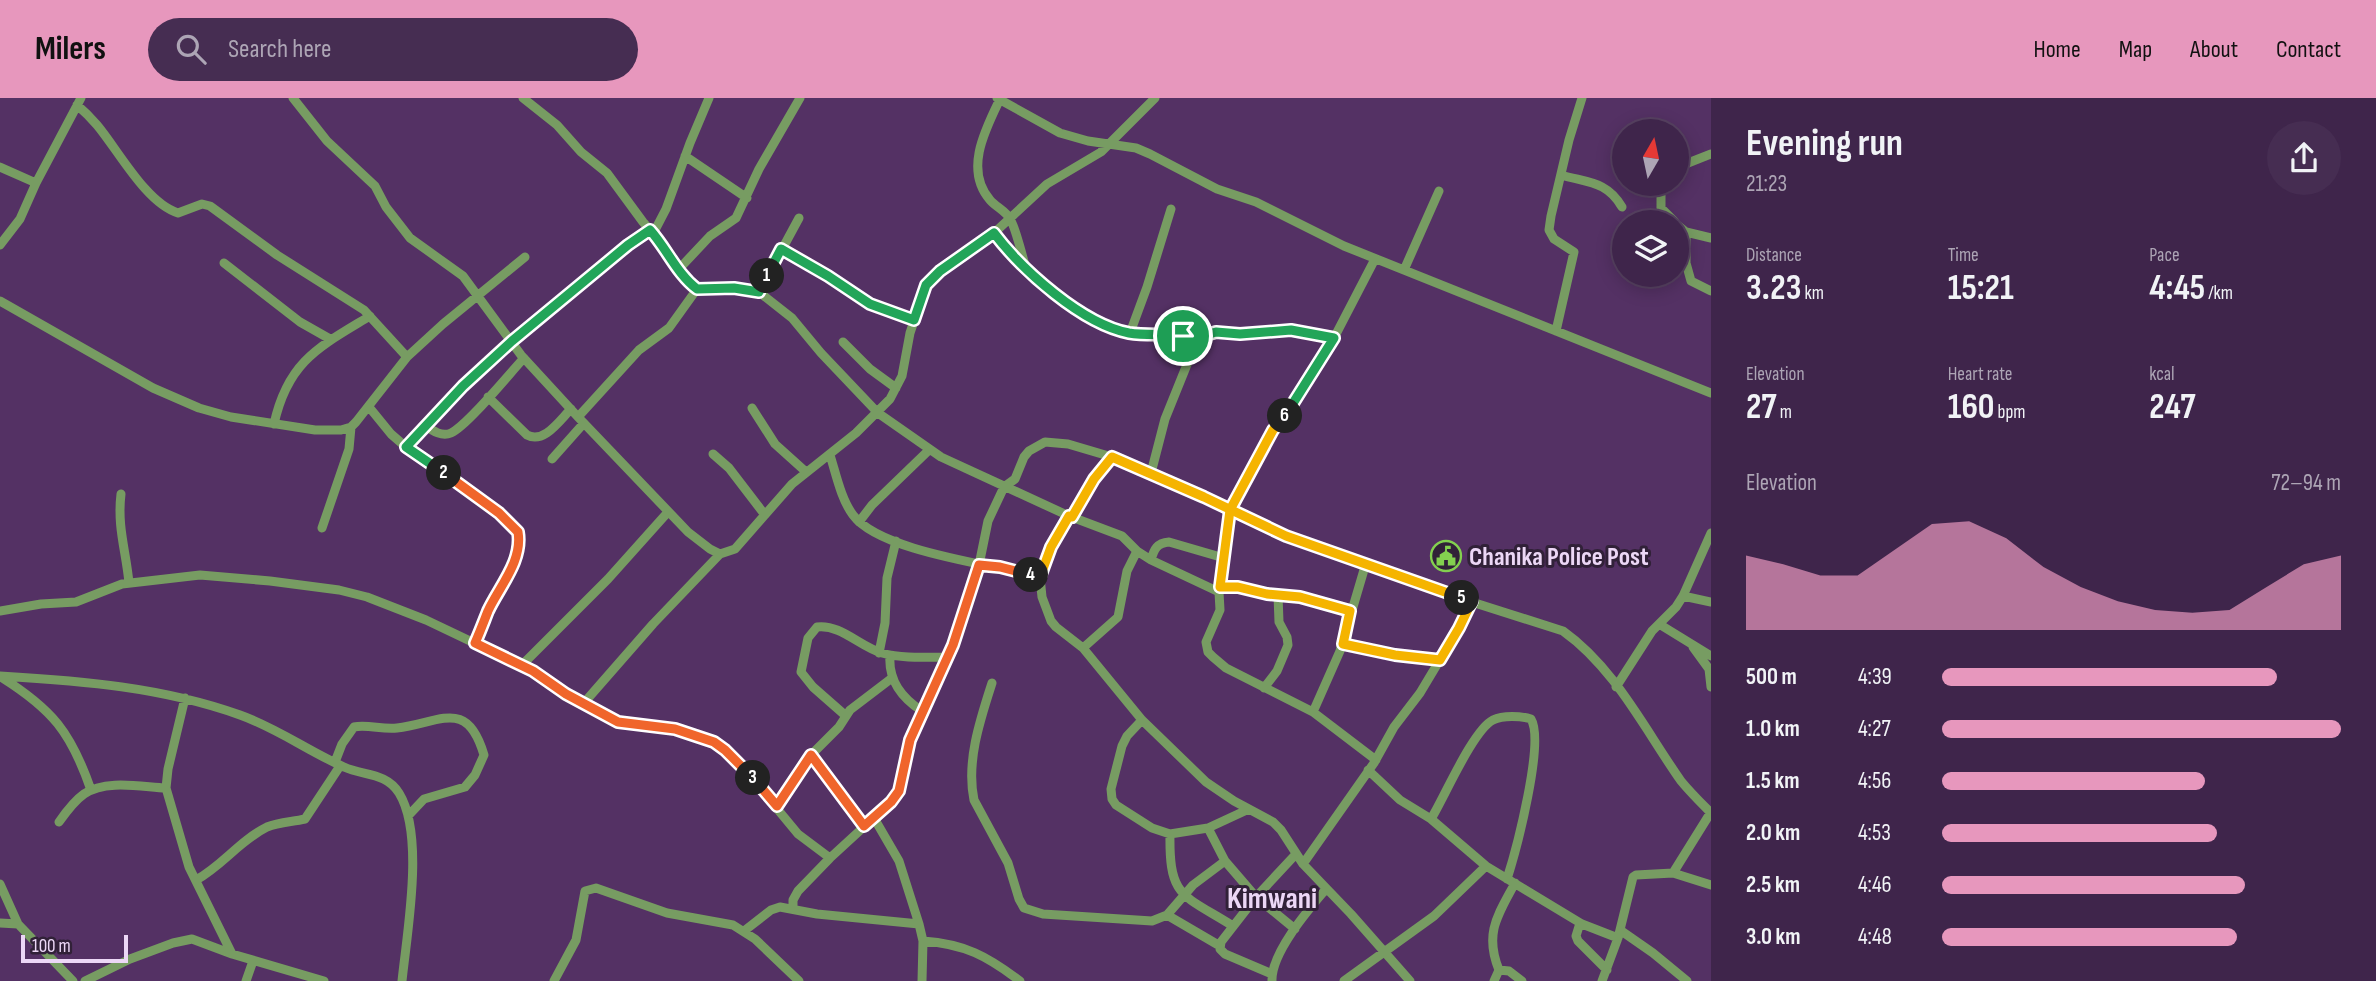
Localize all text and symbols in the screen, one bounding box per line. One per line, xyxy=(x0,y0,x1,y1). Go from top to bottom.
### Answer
search box xyxy=(148,18,638,81)
text: Milers xyxy=(35,29,106,69)
icon: search xyxy=(172,30,210,68)
text: Search here xyxy=(228,34,331,65)
text: Home xyxy=(2033,35,2081,64)
text: Map xyxy=(2119,35,2152,64)
text: About xyxy=(2190,35,2238,64)
text: Contact xyxy=(2276,35,2341,64)
north arrow xyxy=(1612,119,1689,196)
map controls xyxy=(1612,119,1689,287)
text: Evening run xyxy=(1746,121,1903,166)
button: share xyxy=(2267,121,2341,195)
text: 21:23 xyxy=(1746,170,1787,198)
button: layers xyxy=(1612,210,1689,287)
text: Distance xyxy=(1746,244,1802,267)
text: Time xyxy=(1948,244,1979,267)
text: Pace xyxy=(2149,244,2180,267)
pin: 1 xyxy=(750,258,784,294)
text: 1 xyxy=(763,264,770,287)
text: 3.23 xyxy=(1746,267,1801,310)
text: 15:21 xyxy=(1948,267,2014,310)
text: 4:45 xyxy=(2149,267,2205,310)
text: km xyxy=(1801,282,1824,305)
text: /km xyxy=(2205,282,2233,305)
pin xyxy=(1153,306,1213,366)
icon: arrive xyxy=(1164,317,1202,355)
text: Elevation xyxy=(1746,363,1805,386)
text: Heart rate xyxy=(1948,363,2013,386)
text: kcal xyxy=(2149,363,2174,386)
text: 27 xyxy=(1746,386,1777,429)
text: 160 xyxy=(1948,386,1995,429)
text: 247 xyxy=(2149,386,2196,429)
pin: 6 xyxy=(1268,398,1302,434)
text: m xyxy=(1777,401,1792,424)
text: bpm xyxy=(1995,401,2026,424)
text: 6 xyxy=(1280,404,1289,427)
pin: 2 xyxy=(426,456,462,490)
text: 2 xyxy=(439,461,448,484)
text: Elevation xyxy=(1746,469,1817,497)
text: 72–94 m xyxy=(2271,469,2341,497)
public building icon: Chanika Police Post xyxy=(1429,539,1463,573)
place label: Chanika Police Post xyxy=(1469,542,1649,573)
pin: 4 xyxy=(1014,558,1048,592)
text: 4 xyxy=(1026,563,1035,586)
pin: 5 xyxy=(1444,580,1480,616)
text: 5 xyxy=(1457,586,1466,609)
text: 500 m xyxy=(1746,663,1797,691)
text: 4:39 xyxy=(1858,663,1892,691)
text: 1.0 km xyxy=(1746,715,1800,743)
text: 4:27 xyxy=(1858,715,1891,743)
pin: 3 xyxy=(736,760,770,796)
text: 3 xyxy=(748,766,757,789)
text: 1.5 km xyxy=(1746,767,1799,795)
text: 4:56 xyxy=(1858,767,1891,795)
text: 2.0 km xyxy=(1746,819,1800,847)
text: 4:53 xyxy=(1858,819,1891,847)
text: 2.5 km xyxy=(1746,871,1800,899)
text: 4:46 xyxy=(1858,871,1892,899)
district label: Kimwani xyxy=(1227,881,1317,917)
text: 3.0 km xyxy=(1746,923,1801,951)
text: 4:48 xyxy=(1858,923,1892,951)
scale bar xyxy=(21,932,128,964)
text: 100 m xyxy=(32,935,71,958)

